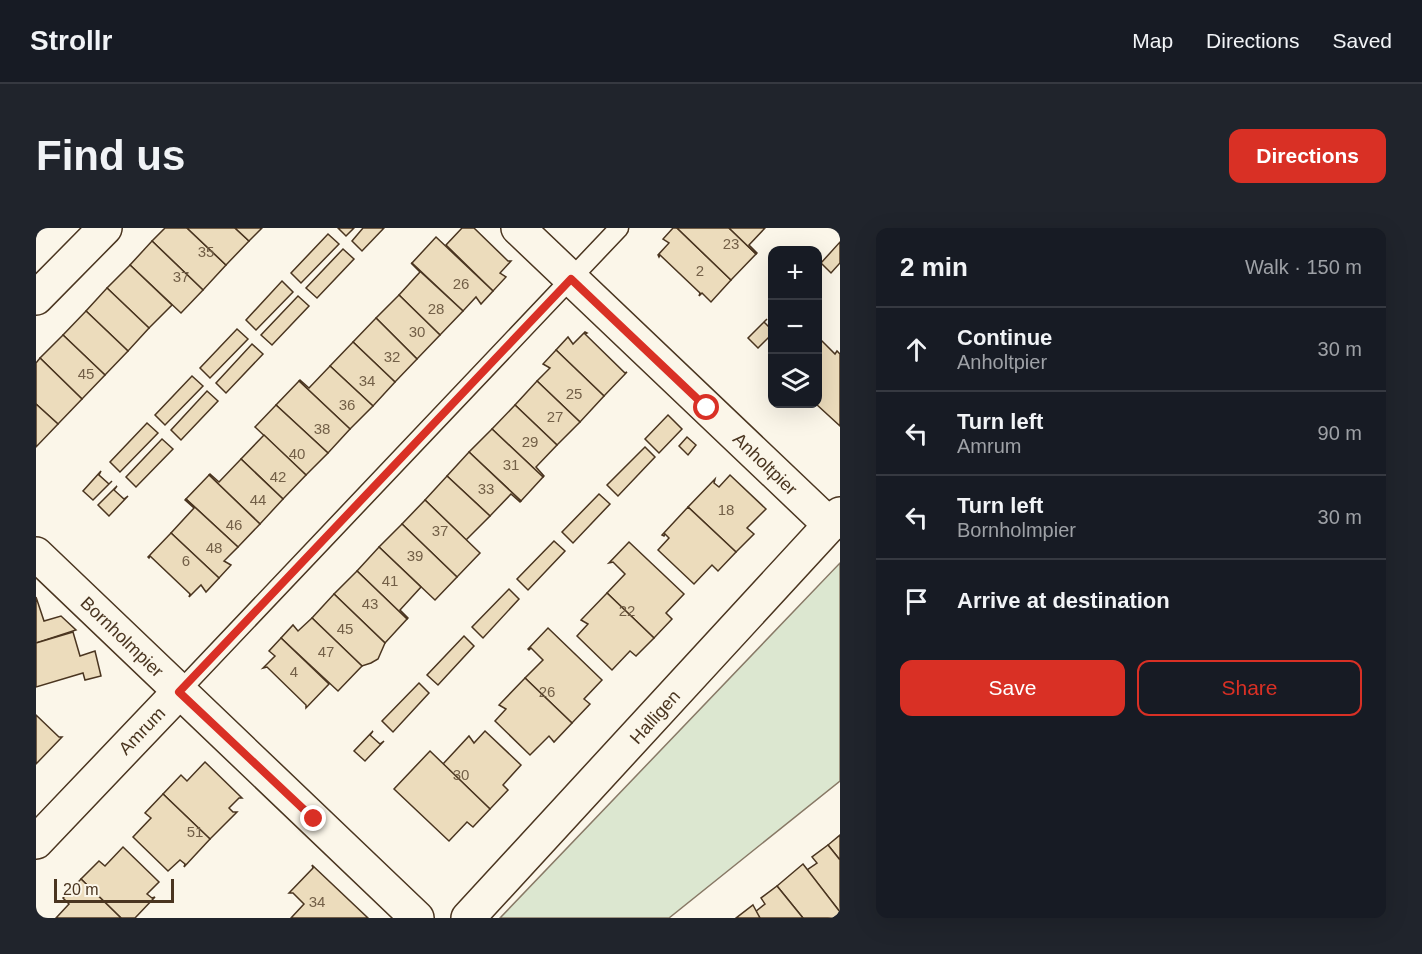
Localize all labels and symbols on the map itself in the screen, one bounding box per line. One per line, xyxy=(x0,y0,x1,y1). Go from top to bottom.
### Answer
house number: 23 xyxy=(723,235,739,252)
house number: 35 xyxy=(198,243,214,260)
house number: 2 xyxy=(696,262,704,279)
house number: 37 xyxy=(173,268,189,285)
house number: 26 xyxy=(453,275,469,292)
house number: 28 xyxy=(428,300,444,317)
house number: 30 xyxy=(409,323,425,340)
house number: 32 xyxy=(384,348,400,365)
house number: 45 xyxy=(78,365,94,382)
house number: 34 xyxy=(359,372,375,389)
house number: 25 xyxy=(566,385,582,402)
route start xyxy=(693,394,719,420)
house number: 36 xyxy=(339,396,355,413)
house number: 27 xyxy=(547,408,563,425)
house number: 38 xyxy=(314,420,330,437)
street label: Anholtpier xyxy=(729,429,801,499)
house number: 29 xyxy=(522,433,538,450)
house number: 40 xyxy=(289,445,305,462)
house number: 31 xyxy=(503,456,519,473)
house number: 42 xyxy=(270,468,286,485)
house number: 33 xyxy=(478,480,494,497)
house number: 44 xyxy=(250,491,266,508)
house number: 18 xyxy=(718,501,734,518)
house number: 46 xyxy=(226,516,242,533)
house number: 37 xyxy=(432,522,448,539)
house number: 48 xyxy=(206,539,222,556)
house number: 39 xyxy=(407,547,423,564)
house number: 6 xyxy=(182,552,190,569)
house number: 41 xyxy=(382,572,398,589)
street label: Bornholmpier xyxy=(77,593,167,681)
house number: 43 xyxy=(362,595,378,612)
house number: 22 xyxy=(619,602,635,619)
house number: 45 xyxy=(337,620,353,637)
house number: 47 xyxy=(318,643,334,660)
house number: 4 xyxy=(290,663,298,680)
house number: 26 xyxy=(539,683,555,700)
street label: Halligen xyxy=(626,686,684,748)
street label: Amrum xyxy=(115,703,169,759)
house number: 30 xyxy=(453,766,469,783)
route end xyxy=(300,805,326,831)
house number: 51 xyxy=(187,823,203,840)
scale bar xyxy=(54,876,174,904)
house number: 34 xyxy=(309,893,325,910)

